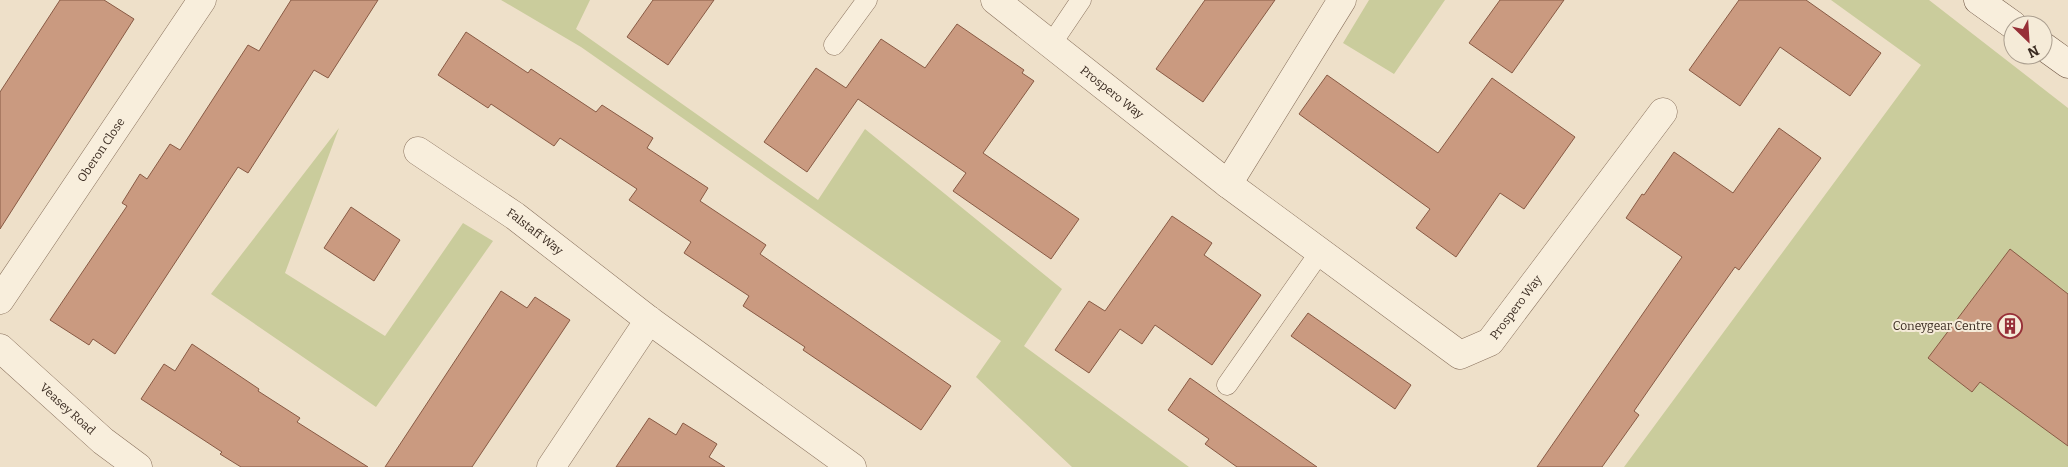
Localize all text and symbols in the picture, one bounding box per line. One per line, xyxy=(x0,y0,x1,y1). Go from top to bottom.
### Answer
north arrow xyxy=(2003,15,2053,65)
text: N xyxy=(2025,41,2042,61)
street label: Prospero Way xyxy=(1078,63,1147,122)
street label: Oberon Close xyxy=(74,115,128,185)
street label: Falstaff Way xyxy=(504,205,566,258)
street label: Prospero Way xyxy=(1487,272,1545,342)
building icon: Coneygear Centre xyxy=(1997,313,2023,339)
place label: Coneygear Centre xyxy=(1893,319,1992,333)
street label: Veasey Road xyxy=(37,380,98,438)

